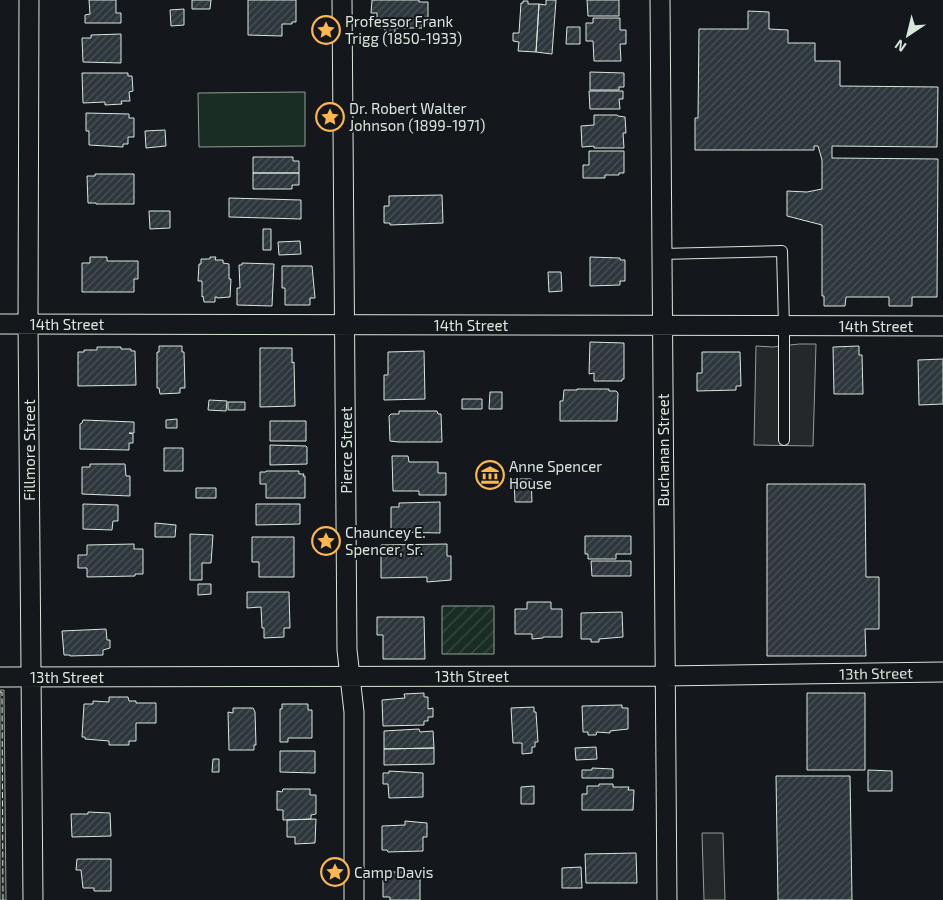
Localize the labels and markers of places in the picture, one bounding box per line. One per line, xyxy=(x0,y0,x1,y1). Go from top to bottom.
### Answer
place label: Professor Frank Trigg (1850-1933) xyxy=(345,12,462,47)
place icon: Professor Frank Trigg (1850-1933) xyxy=(311,15,341,45)
place label: Dr. Robert Walter Johnson (1899-1971) xyxy=(349,99,485,134)
place icon: Dr. Robert Walter Johnson (1899-1971) xyxy=(315,102,345,132)
place label: Anne Spencer House xyxy=(509,457,602,492)
museum icon: Anne Spencer House xyxy=(475,460,505,490)
place label: Chauncey E. Spencer, Sr. xyxy=(345,523,426,558)
place icon: Chauncey E. Spencer, Sr. xyxy=(311,526,341,556)
place icon: Camp Davis xyxy=(320,857,350,887)
place label: Camp Davis xyxy=(354,863,433,881)

